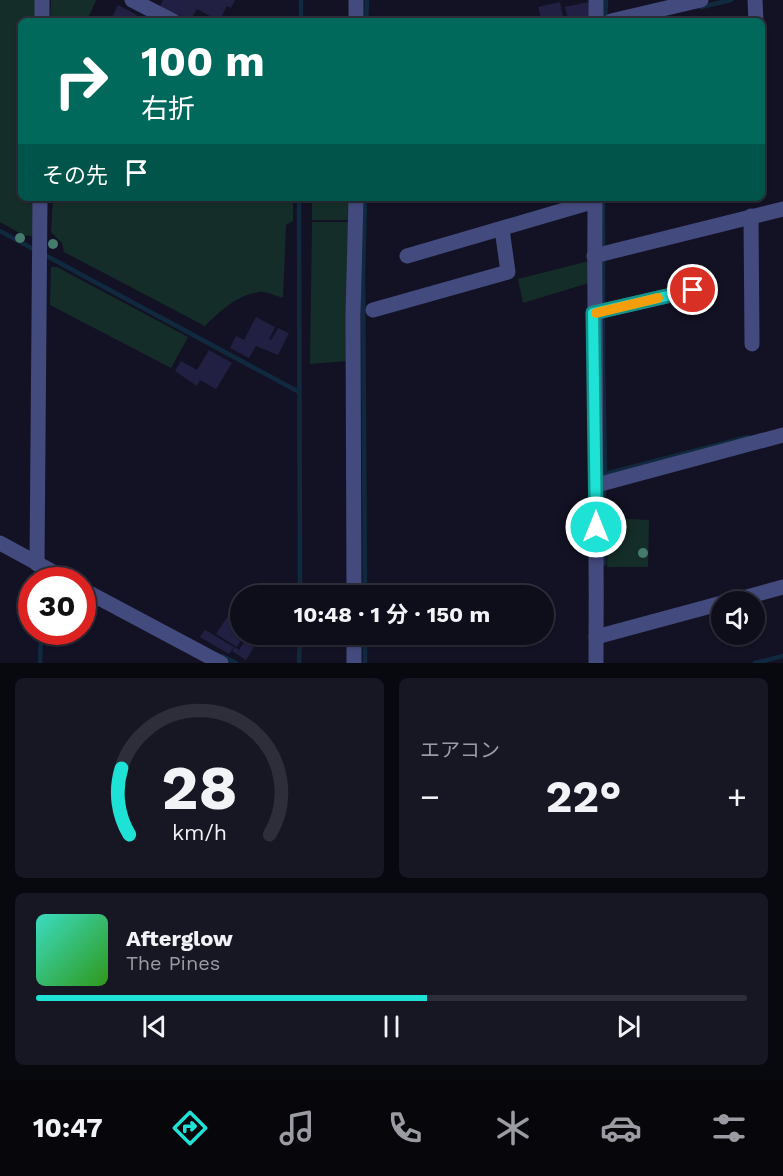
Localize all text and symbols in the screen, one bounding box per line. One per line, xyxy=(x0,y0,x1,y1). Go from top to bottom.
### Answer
text: 100 m xyxy=(141,37,265,86)
icon: right xyxy=(42,42,120,120)
text: 右折 xyxy=(141,93,195,125)
icon: arrive xyxy=(120,156,153,189)
text: その先 xyxy=(42,163,108,188)
pin xyxy=(667,264,718,315)
icon: arrive xyxy=(676,273,709,306)
position arrow xyxy=(564,495,628,559)
speed limit sign: 30 xyxy=(18,567,96,645)
map controls xyxy=(711,591,765,645)
button: sound xyxy=(711,591,765,645)
text: 10:48 · 1 分 · 150 m xyxy=(294,602,490,627)
text: エアコン xyxy=(420,738,500,762)
text: 28 xyxy=(161,751,238,824)
text: 22° xyxy=(546,770,621,823)
text: − xyxy=(420,777,440,816)
text: + xyxy=(727,777,747,816)
text: km/h xyxy=(172,820,227,845)
text: Afterglow xyxy=(126,926,233,951)
text: The Pines xyxy=(126,951,220,975)
icon: previous xyxy=(138,1010,171,1043)
icon: pause xyxy=(375,1010,408,1043)
icon: next xyxy=(612,1010,645,1043)
icon: directions xyxy=(169,1107,211,1149)
icon: music xyxy=(276,1107,318,1149)
icon: phone xyxy=(384,1107,426,1149)
icon: climate xyxy=(492,1107,534,1149)
icon: car xyxy=(600,1107,642,1149)
icon: filters xyxy=(708,1107,750,1149)
text: 10:47 xyxy=(33,1112,103,1144)

